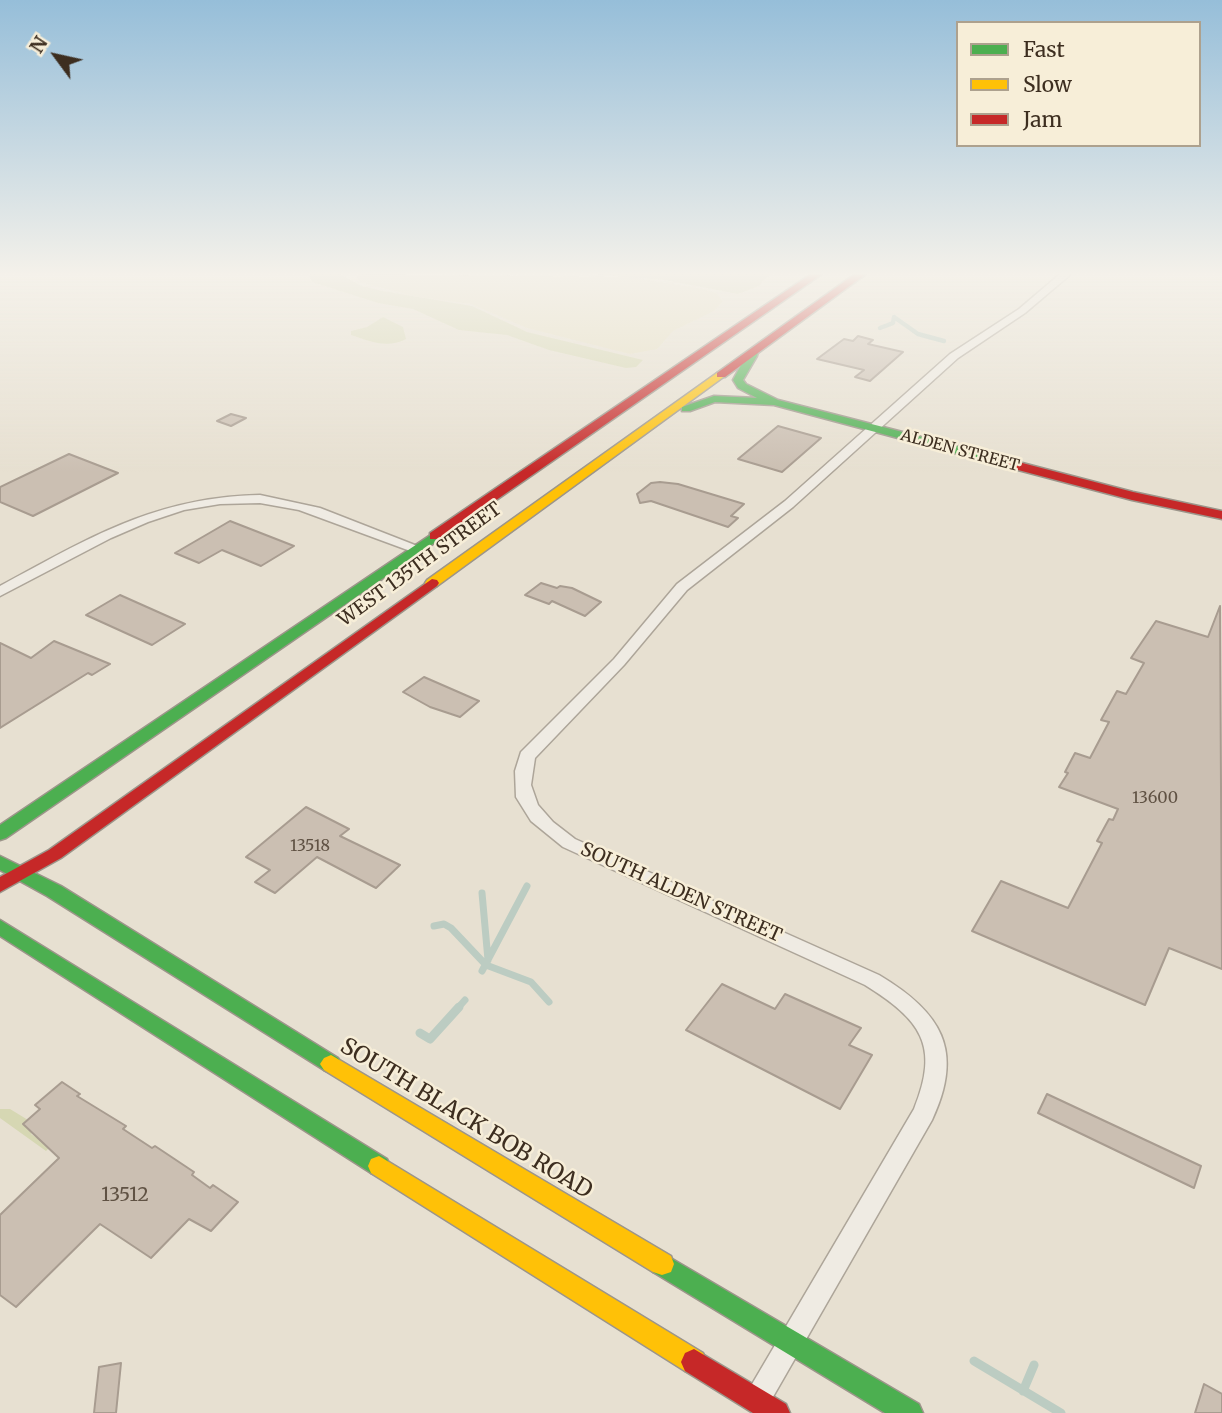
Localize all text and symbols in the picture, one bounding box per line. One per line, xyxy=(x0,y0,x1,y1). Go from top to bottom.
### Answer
north arrow xyxy=(21,21,91,91)
legend xyxy=(956,21,1201,147)
text: N xyxy=(24,32,53,57)
text: Fast xyxy=(1023,36,1065,63)
text: Slow xyxy=(1023,71,1072,98)
text: Jam xyxy=(1023,106,1062,133)
street label: ALDEN STREET xyxy=(899,426,1021,476)
street label: WEST 135TH STREET xyxy=(334,498,506,632)
house number: 13600 xyxy=(1132,788,1178,808)
house number: 13518 xyxy=(290,836,330,856)
street label: SOUTH ALDEN STREET xyxy=(577,838,785,948)
street label: SOUTH BLACK BOB ROAD xyxy=(335,1033,597,1205)
house number: 13512 xyxy=(101,1185,149,1207)

